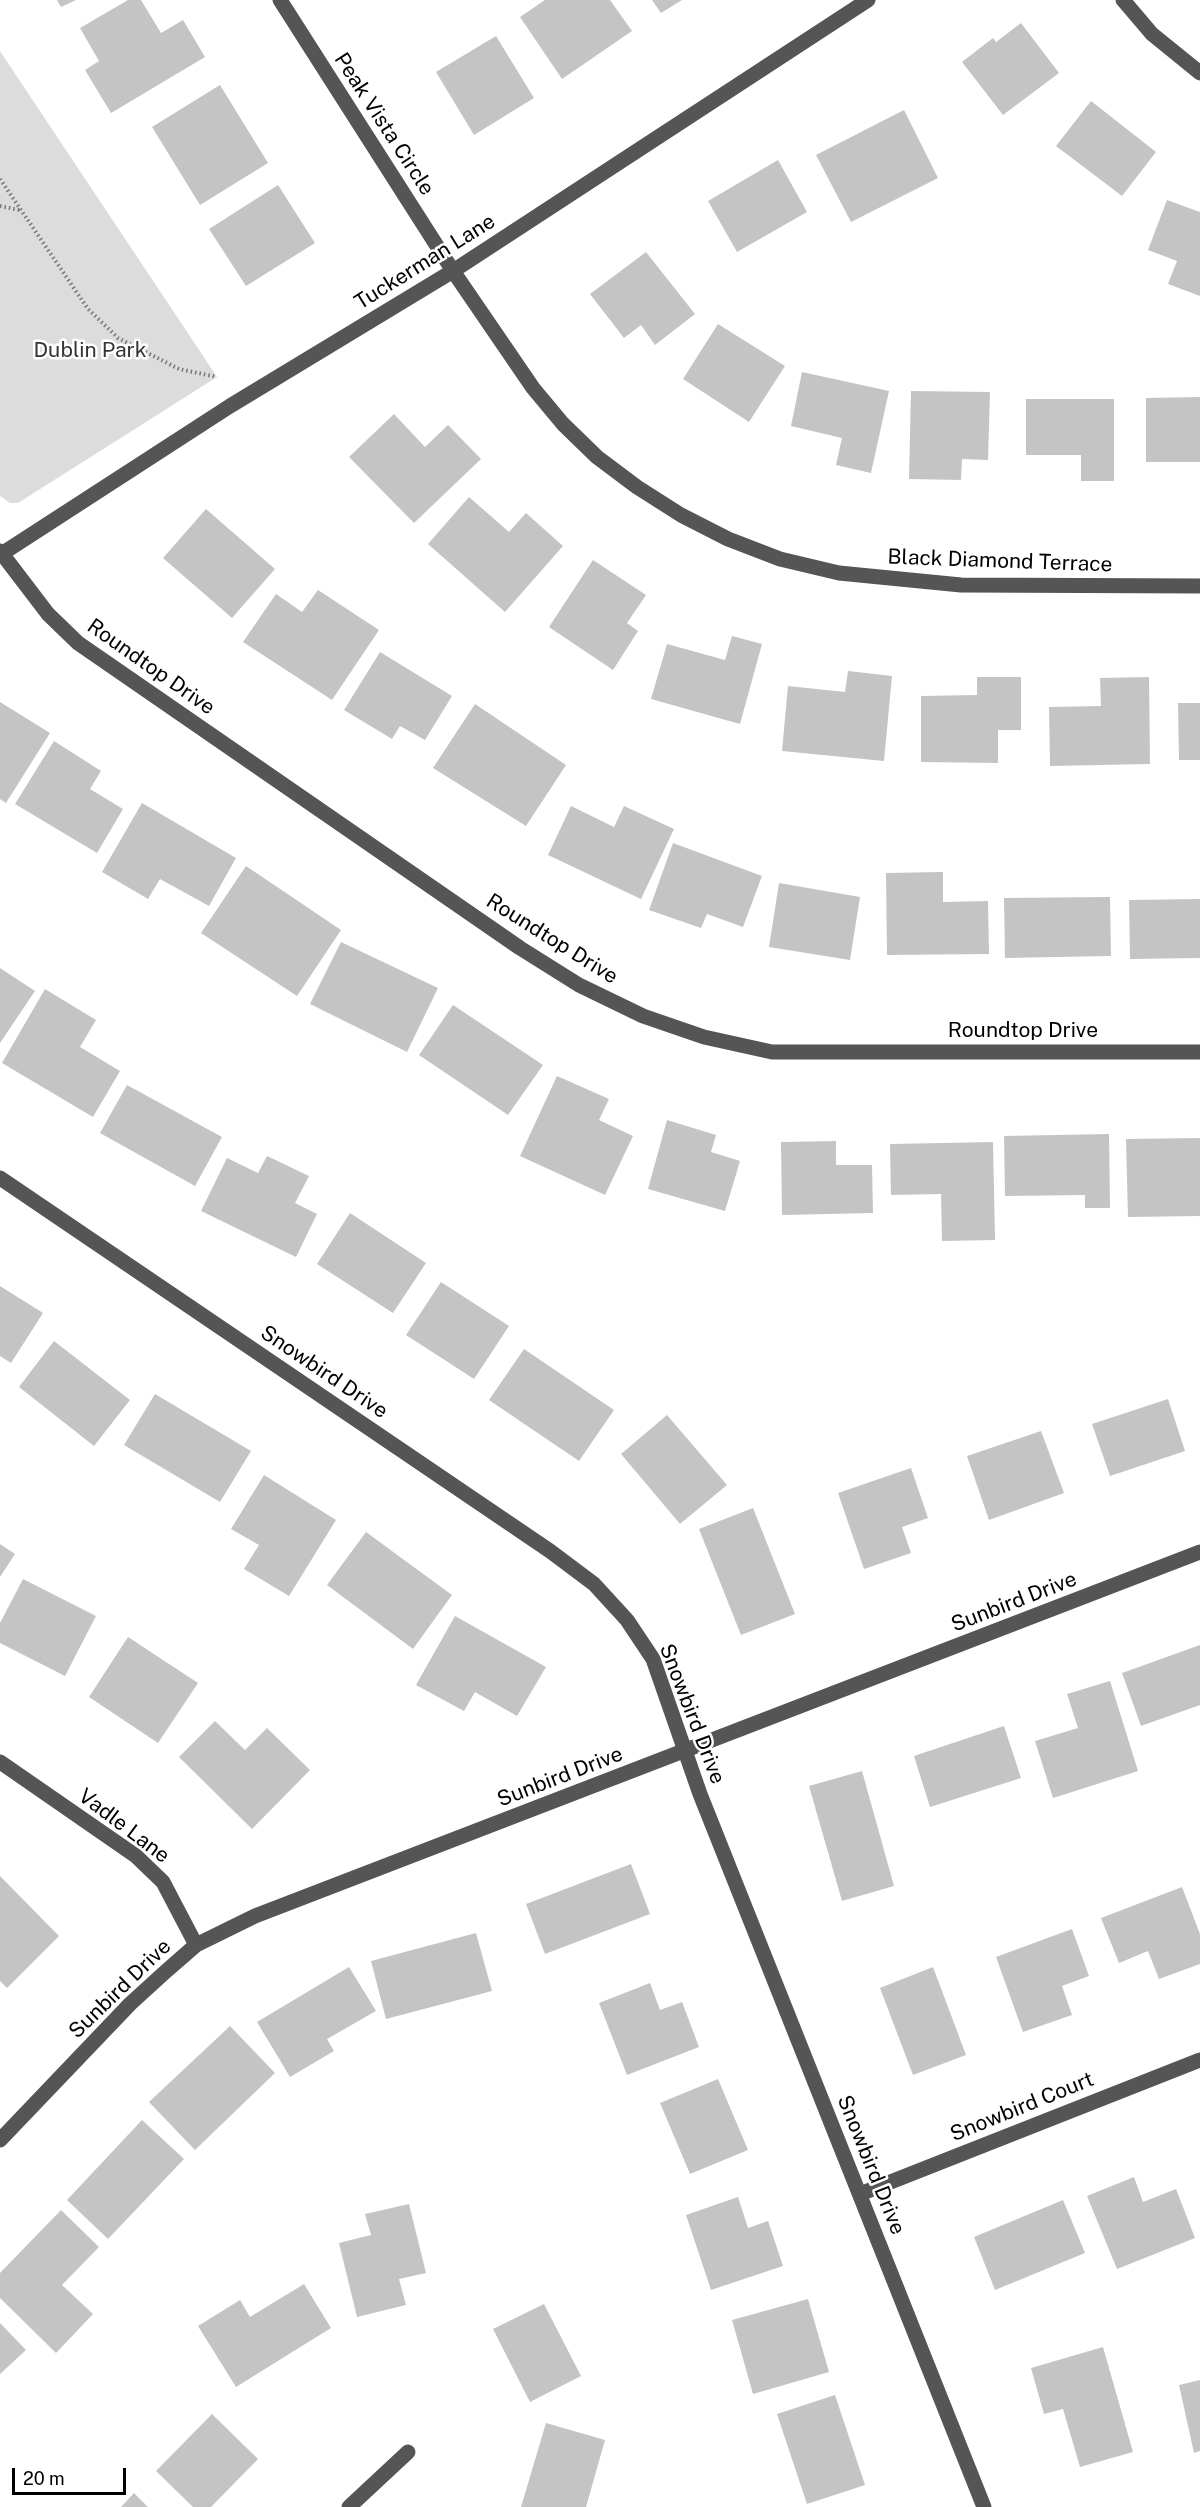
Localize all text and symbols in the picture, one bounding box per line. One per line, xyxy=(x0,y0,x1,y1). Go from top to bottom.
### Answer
street label: Peak Vista Circle xyxy=(329,48,439,200)
street label: Tuckerman Lane xyxy=(350,209,500,315)
park label: Dublin Park xyxy=(33,338,147,364)
street label: Black Diamond Terrace xyxy=(887,544,1113,578)
street label: Roundtop Drive xyxy=(82,614,220,720)
street label: Roundtop Drive xyxy=(482,888,622,990)
street label: Roundtop Drive xyxy=(948,1018,1098,1044)
street label: Snowbird Drive xyxy=(256,1320,392,1424)
street label: Sunbird Drive xyxy=(948,1567,1080,1637)
street label: Snowbird Drive xyxy=(654,1640,730,1788)
street label: Sunbird Drive xyxy=(494,1742,626,1812)
street label: Vadle Lane xyxy=(73,1784,175,1868)
street label: Sunbird Drive xyxy=(64,1934,176,2044)
street label: Snowbird Court xyxy=(947,2067,1097,2147)
street label: Snowbird Drive xyxy=(832,2092,910,2238)
scale bar xyxy=(15,2456,129,2494)
text: 20 m xyxy=(23,2468,65,2489)

